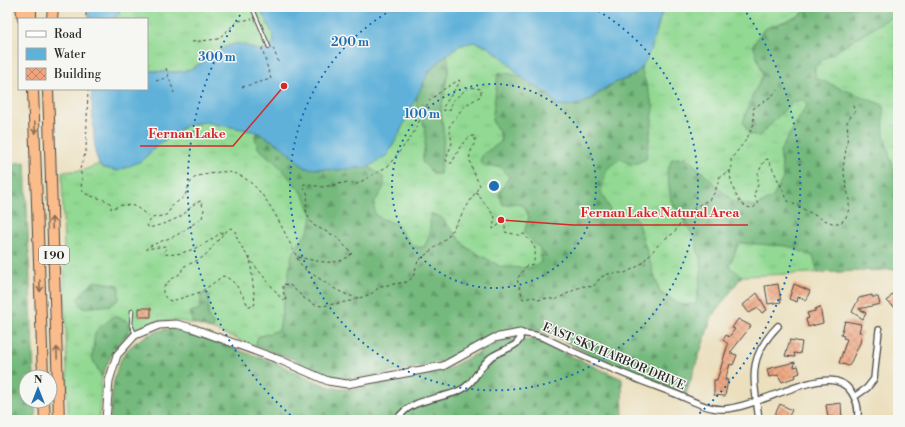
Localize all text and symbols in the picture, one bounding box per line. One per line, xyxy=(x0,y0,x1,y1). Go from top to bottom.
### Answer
legend xyxy=(18,18,148,90)
text: Road xyxy=(54,27,82,42)
text: 200 m xyxy=(331,35,369,50)
text: Water xyxy=(53,47,86,62)
text: 300 m xyxy=(198,50,236,65)
text: Building xyxy=(53,67,102,82)
text: 100 m xyxy=(404,107,440,122)
one-way arrow xyxy=(31,121,39,134)
callout: Fernan Lake xyxy=(140,121,233,146)
text: Fernan Lake xyxy=(148,126,226,142)
centre of rings xyxy=(487,179,501,193)
callout: Fernan Lake Natural Area xyxy=(573,200,748,225)
text: Fernan Lake Natural Area xyxy=(581,205,740,221)
one-way arrow xyxy=(49,217,56,230)
road number: I 90 xyxy=(39,246,69,264)
one-way arrow xyxy=(36,279,44,292)
street label: EAST SKY HARBOR DRIVE xyxy=(540,320,687,393)
one-way arrow xyxy=(53,347,61,360)
north arrow xyxy=(18,369,58,409)
text: N xyxy=(34,373,43,387)

